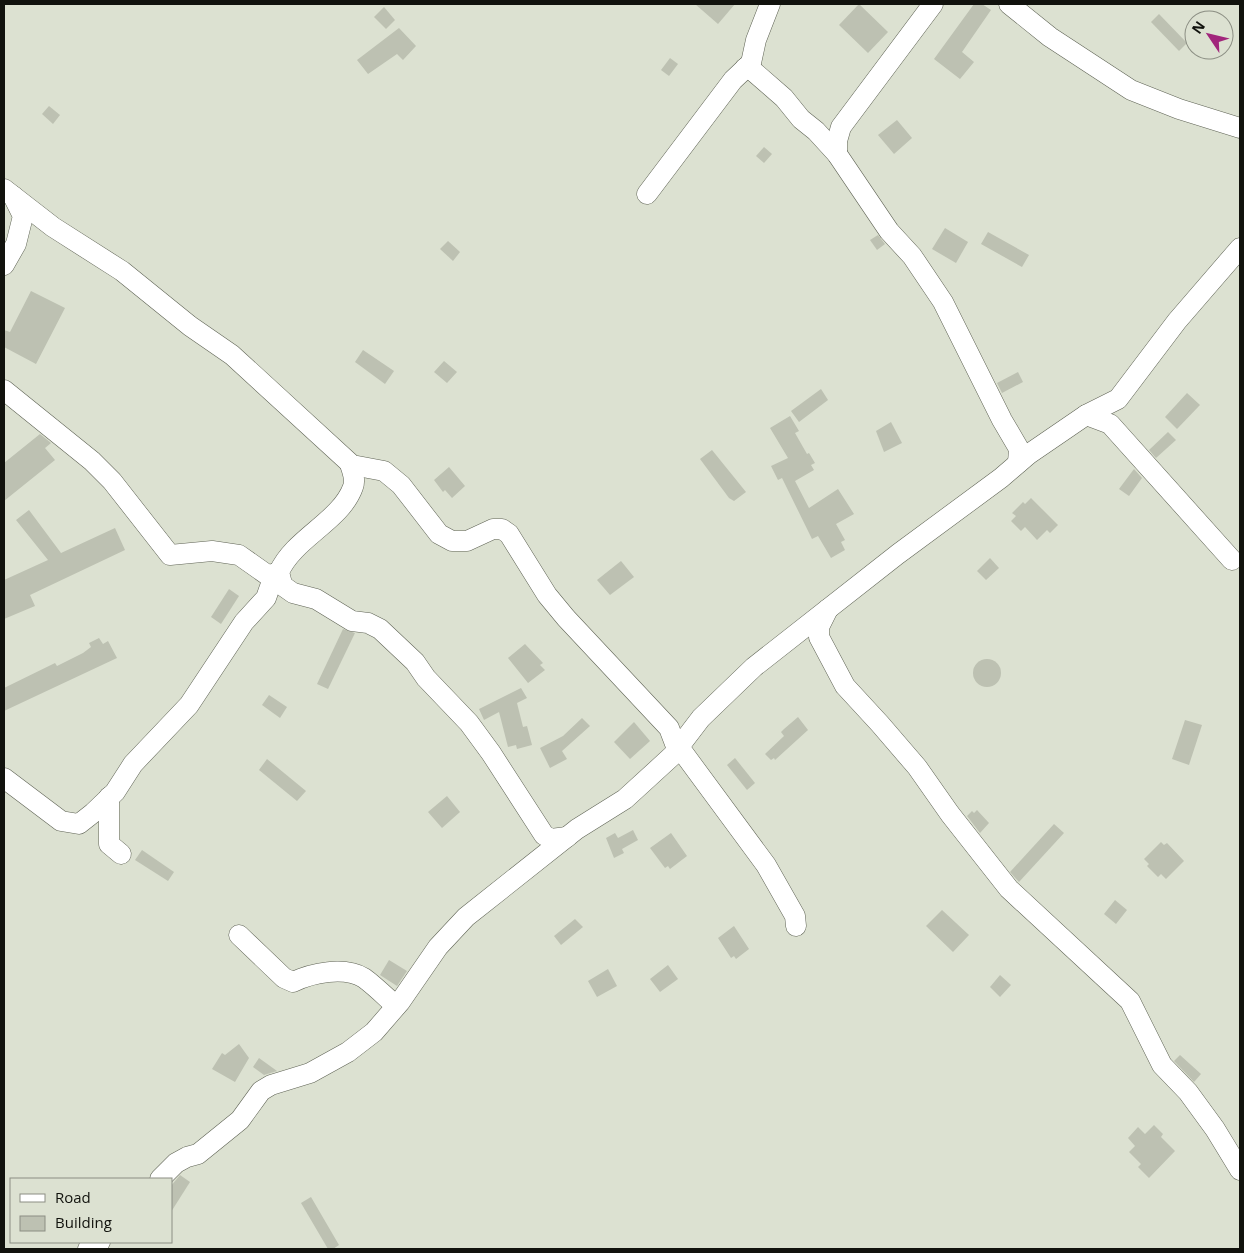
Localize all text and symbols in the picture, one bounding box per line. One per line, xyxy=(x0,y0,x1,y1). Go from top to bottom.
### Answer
north arrow xyxy=(1184,10,1234,60)
text: N xyxy=(1187,17,1209,37)
legend xyxy=(10,1178,172,1243)
text: Road xyxy=(55,1187,91,1207)
text: Building xyxy=(55,1212,112,1232)

